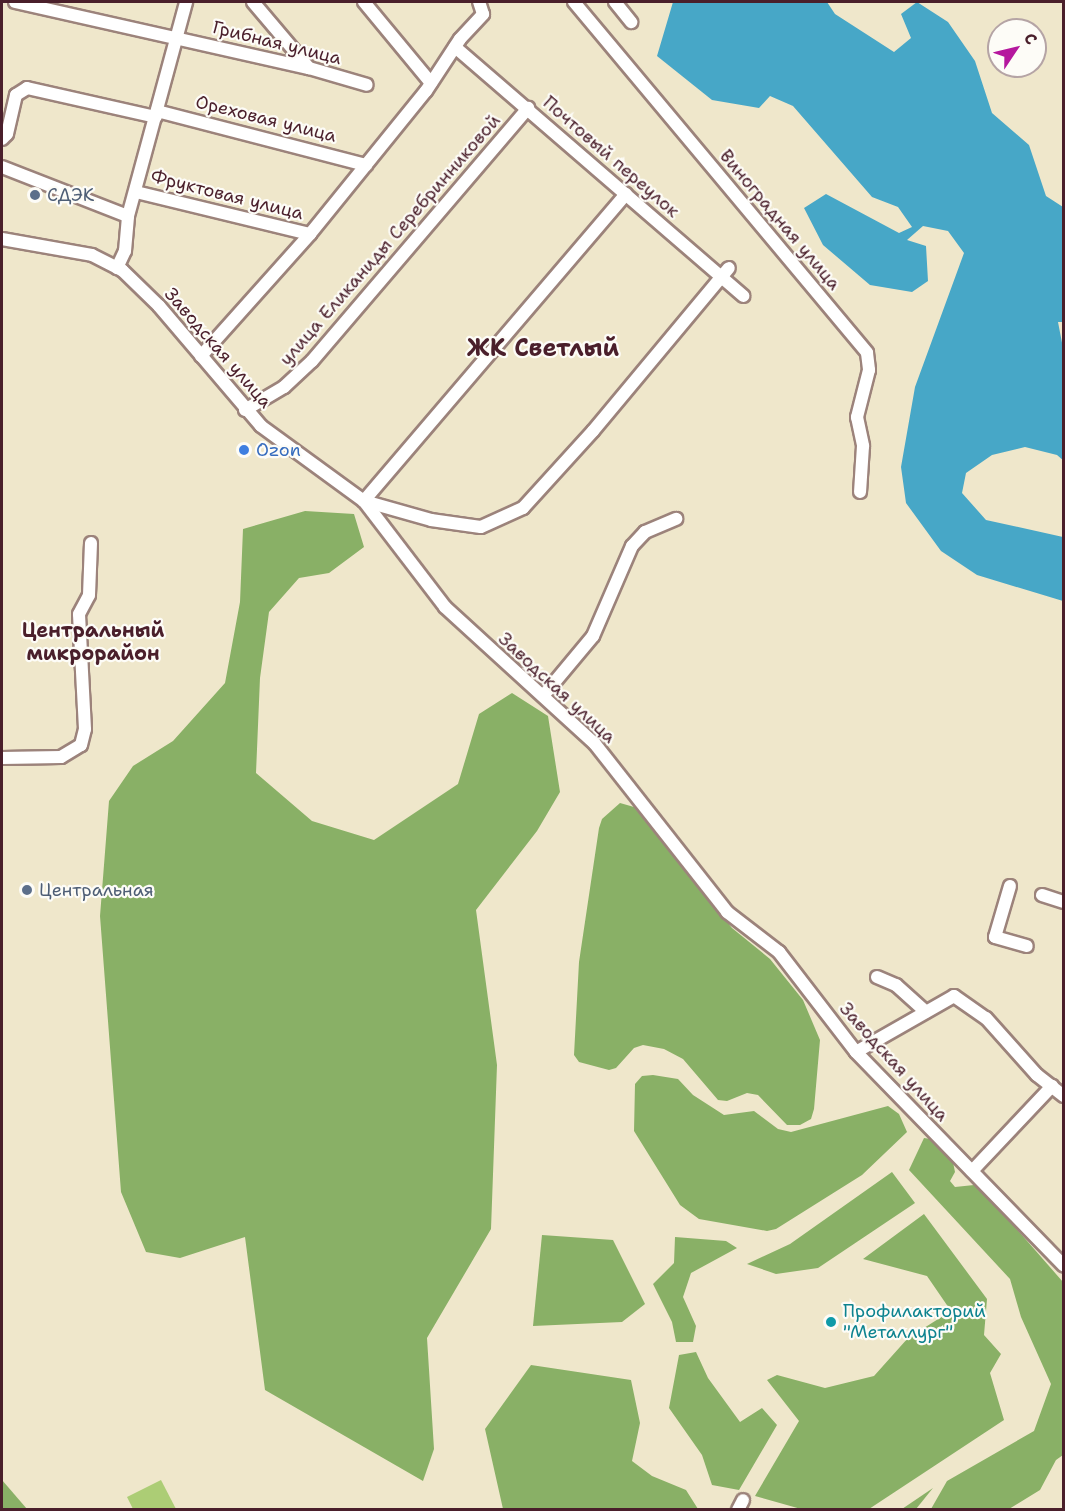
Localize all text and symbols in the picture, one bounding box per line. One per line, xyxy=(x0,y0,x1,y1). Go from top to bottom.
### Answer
street label: Грибная улица xyxy=(210,17,344,69)
north arrow xyxy=(987,18,1047,78)
text: С xyxy=(1019,28,1042,49)
street label: Ореховая улица xyxy=(193,91,339,147)
street label: Почтовый переулок xyxy=(538,92,684,222)
street label: улица Еликаниды Серебринниковой xyxy=(275,110,505,370)
street label: Виноградная улица xyxy=(715,145,845,295)
street label: Фруктовая улица xyxy=(148,166,306,224)
place label: СДЭК xyxy=(47,184,94,206)
marker: СДЭК xyxy=(28,188,42,202)
street label: Заводская улица xyxy=(160,283,276,413)
district label: ЖК Светлый xyxy=(467,335,619,363)
place label: Ozon xyxy=(256,439,301,461)
marker: Ozon xyxy=(237,443,251,457)
district label: Центральный микрорайон xyxy=(22,618,164,665)
street label: Заводская улица xyxy=(494,628,620,748)
place label: Центральная xyxy=(39,879,154,901)
marker: Центральная xyxy=(20,883,34,897)
street label: Заводская улица xyxy=(835,998,953,1126)
place label: Профилакторий "Металлург" xyxy=(843,1301,986,1344)
marker: Профилакторий "Металлург" xyxy=(824,1315,838,1329)

